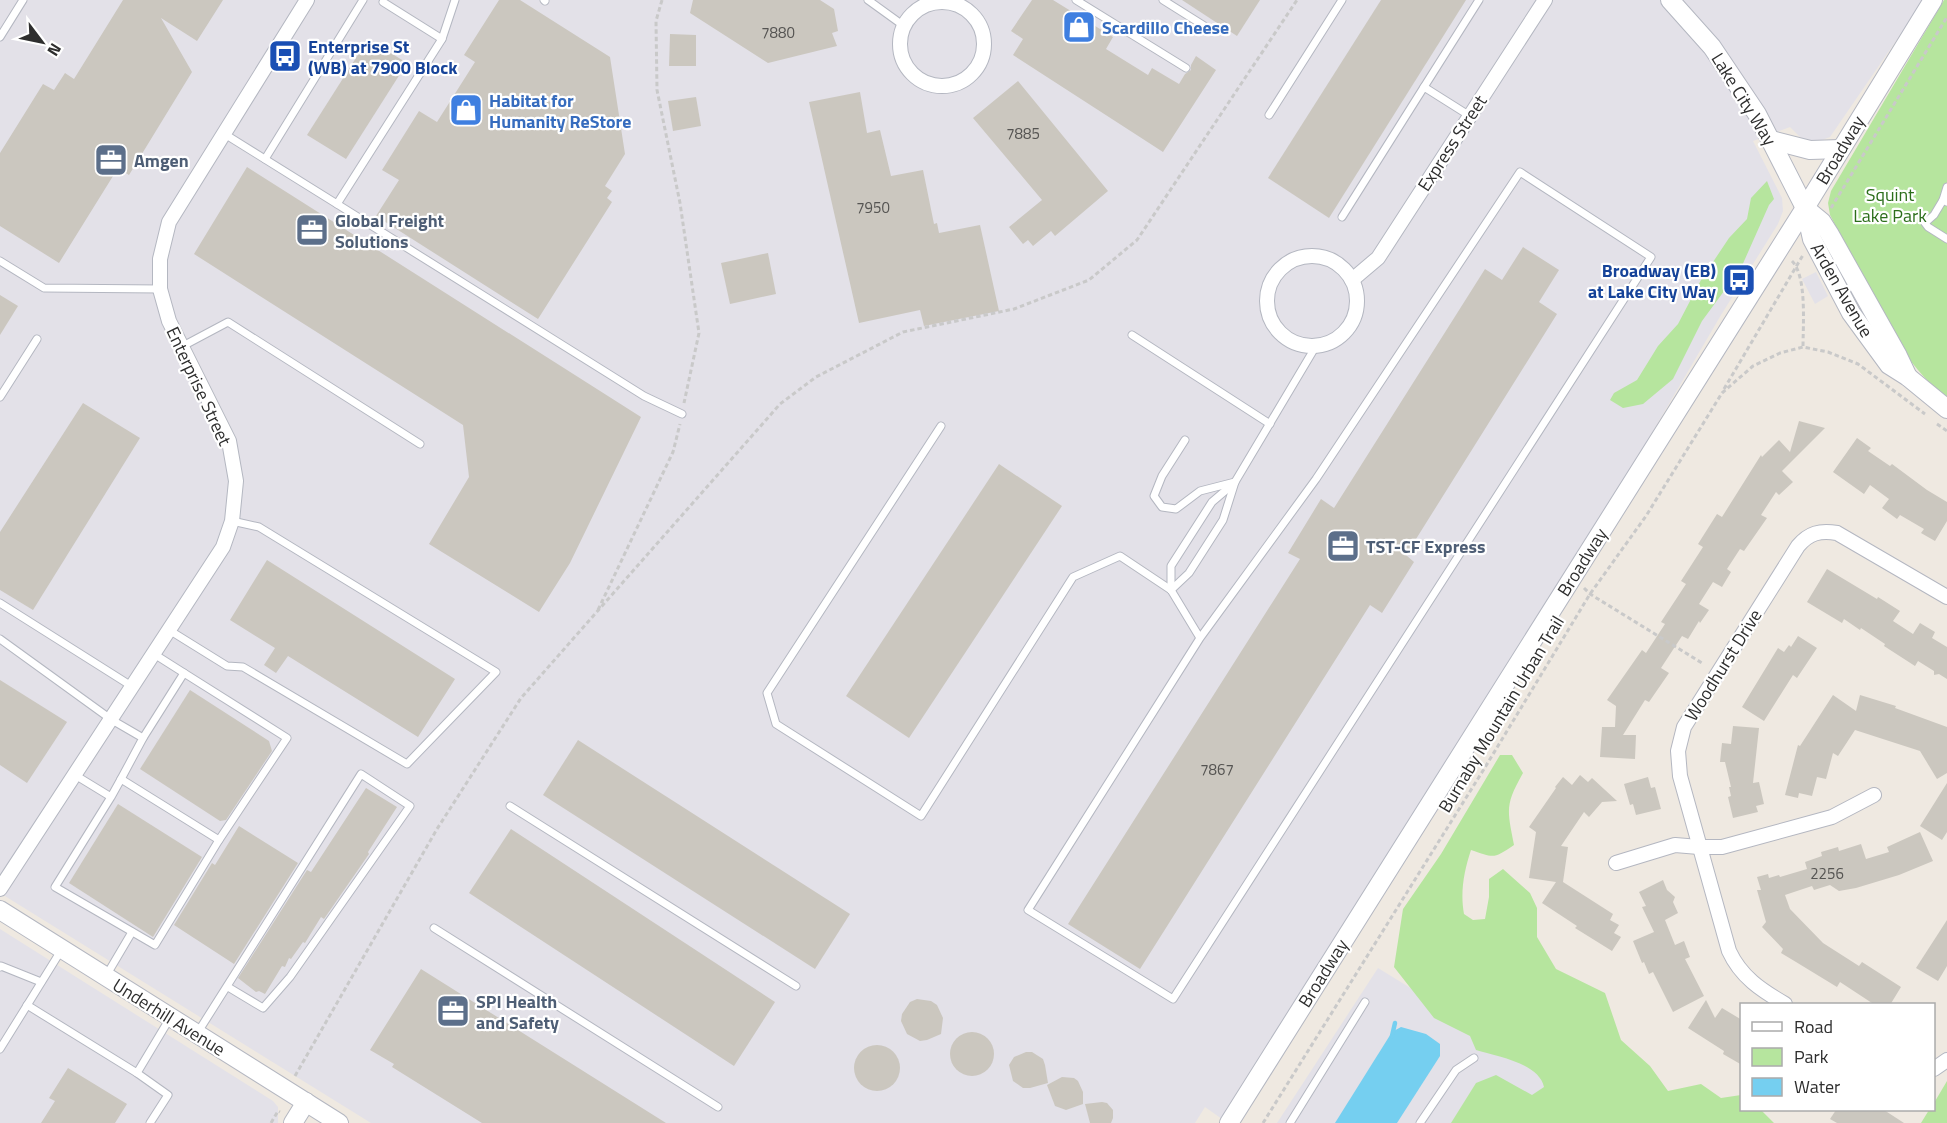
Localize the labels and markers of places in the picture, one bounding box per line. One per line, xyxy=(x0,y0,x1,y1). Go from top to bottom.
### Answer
shop icon: Scardillo Cheese xyxy=(1061,9,1097,45)
place label: Scardillo Cheese xyxy=(1102,14,1229,41)
place label: Enterprise St (WB) at 7900 Block xyxy=(308,33,458,81)
bus stop icon: Enterprise St (WB) at 7900 Block xyxy=(267,38,303,74)
place label: Habitat for Humanity ReStore xyxy=(489,87,631,135)
shop icon: Habitat for Humanity ReStore xyxy=(448,92,484,128)
office icon: Amgen xyxy=(93,142,129,178)
place label: Amgen xyxy=(134,147,189,174)
place label: Global Freight Solutions xyxy=(335,207,445,255)
office icon: Global Freight Solutions xyxy=(294,212,330,248)
place label: Broadway (EB) at Lake City Way xyxy=(1588,257,1716,305)
bus stop icon: Broadway (EB) at Lake City Way xyxy=(1721,262,1757,298)
office icon: TST-CF Express xyxy=(1325,528,1361,564)
place label: TST-CF Express xyxy=(1366,533,1486,560)
place label: SPI Health and Safety xyxy=(476,988,559,1036)
office icon: SPI Health and Safety xyxy=(435,993,471,1029)

